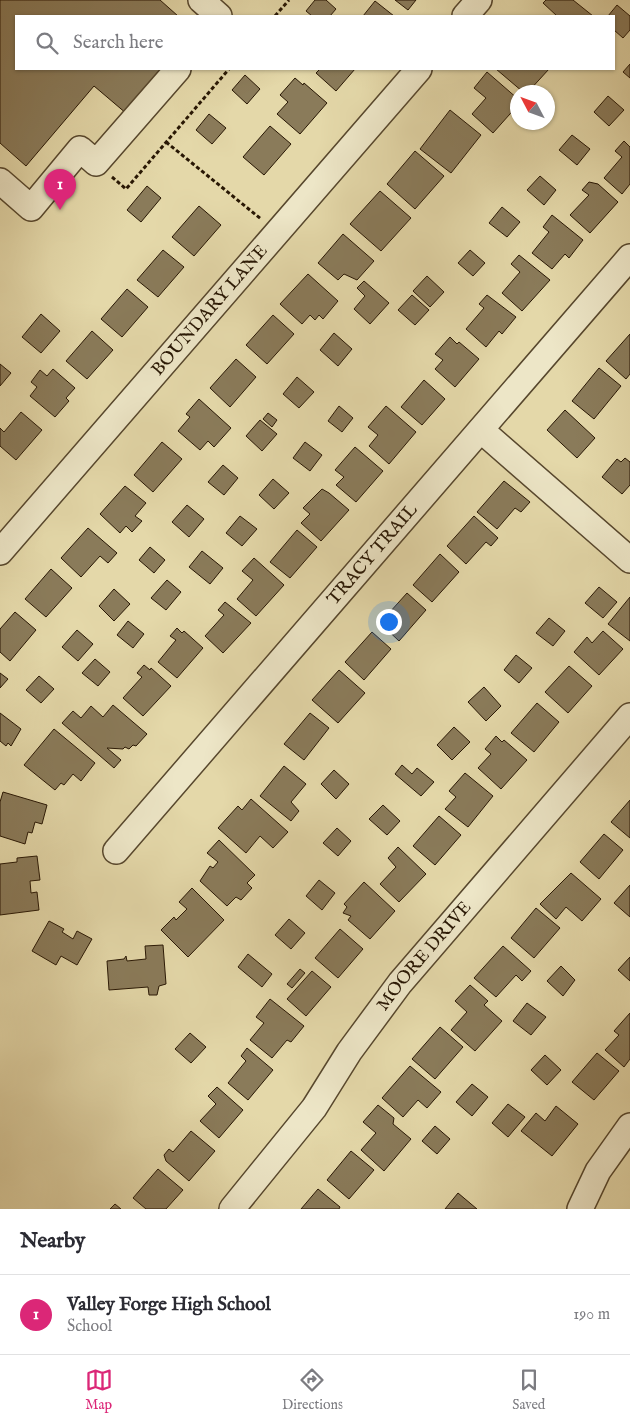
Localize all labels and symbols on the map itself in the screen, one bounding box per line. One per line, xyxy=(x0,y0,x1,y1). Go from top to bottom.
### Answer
north arrow xyxy=(510,85,555,130)
pin: 1 xyxy=(44,169,76,210)
street label: BOUNDARY LANE xyxy=(146,240,273,381)
street label: TRACY TRAIL xyxy=(322,499,423,610)
your location xyxy=(376,609,402,635)
street label: MOORE DRIVE xyxy=(372,897,477,1016)

